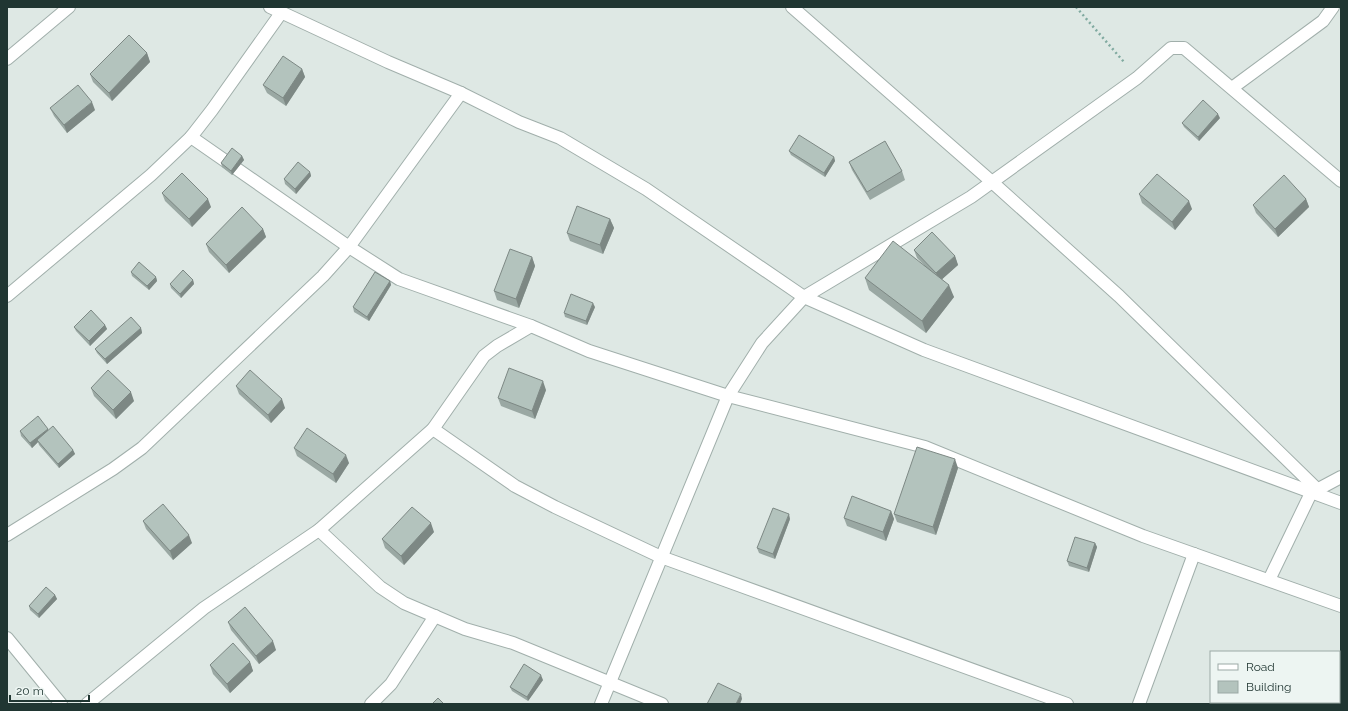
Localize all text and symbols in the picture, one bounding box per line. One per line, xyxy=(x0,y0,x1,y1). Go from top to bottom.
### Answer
legend xyxy=(1210,651,1340,703)
text: Road xyxy=(1246,660,1275,674)
scale bar xyxy=(10,677,89,703)
text: Building xyxy=(1246,680,1292,694)
text: 20 m xyxy=(16,684,44,698)

